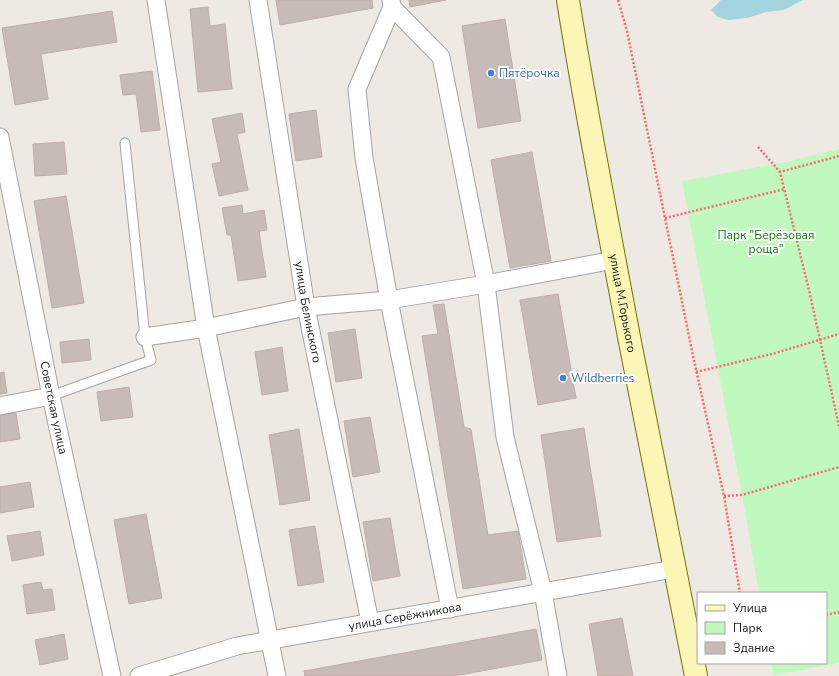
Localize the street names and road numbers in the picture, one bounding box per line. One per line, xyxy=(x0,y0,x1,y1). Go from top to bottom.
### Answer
street label: улица М.Горького xyxy=(605,252,640,354)
street label: улица Белинского xyxy=(291,260,325,364)
street label: Советская улица xyxy=(36,360,71,456)
street label: улица Серёжникова xyxy=(347,599,463,634)

